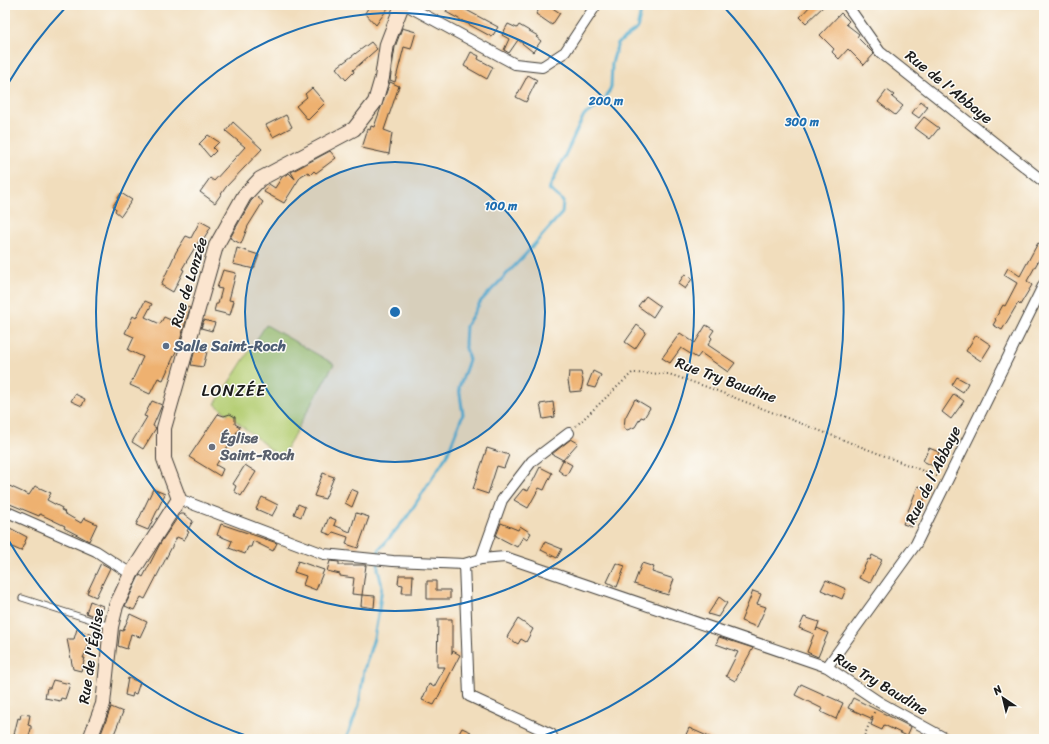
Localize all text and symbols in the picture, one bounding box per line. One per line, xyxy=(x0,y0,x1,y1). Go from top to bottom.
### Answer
street label: Rue de l'Abbaye xyxy=(899,43,999,131)
text: 200 m xyxy=(588,90,624,112)
text: 300 m xyxy=(784,111,820,133)
text: 100 m xyxy=(485,195,518,217)
street label: Rue de Lonzée xyxy=(163,233,215,330)
centre of rings xyxy=(388,305,402,319)
place label: Salle Saint-Roch xyxy=(173,333,286,359)
marker: Salle Saint-Roch xyxy=(161,341,171,351)
street label: Rue Try Baudine xyxy=(672,350,781,410)
district label: LONZÉE xyxy=(202,375,267,405)
street label: Rue de l'Abbaye xyxy=(898,421,968,529)
place label: Église Saint-Roch xyxy=(219,425,295,468)
marker: Église Saint-Roch xyxy=(207,442,217,452)
street label: Rue de l'Église xyxy=(71,606,111,706)
street label: Rue Try Baudine xyxy=(829,645,933,723)
north arrow xyxy=(983,678,1023,718)
text: N xyxy=(988,680,1006,701)

